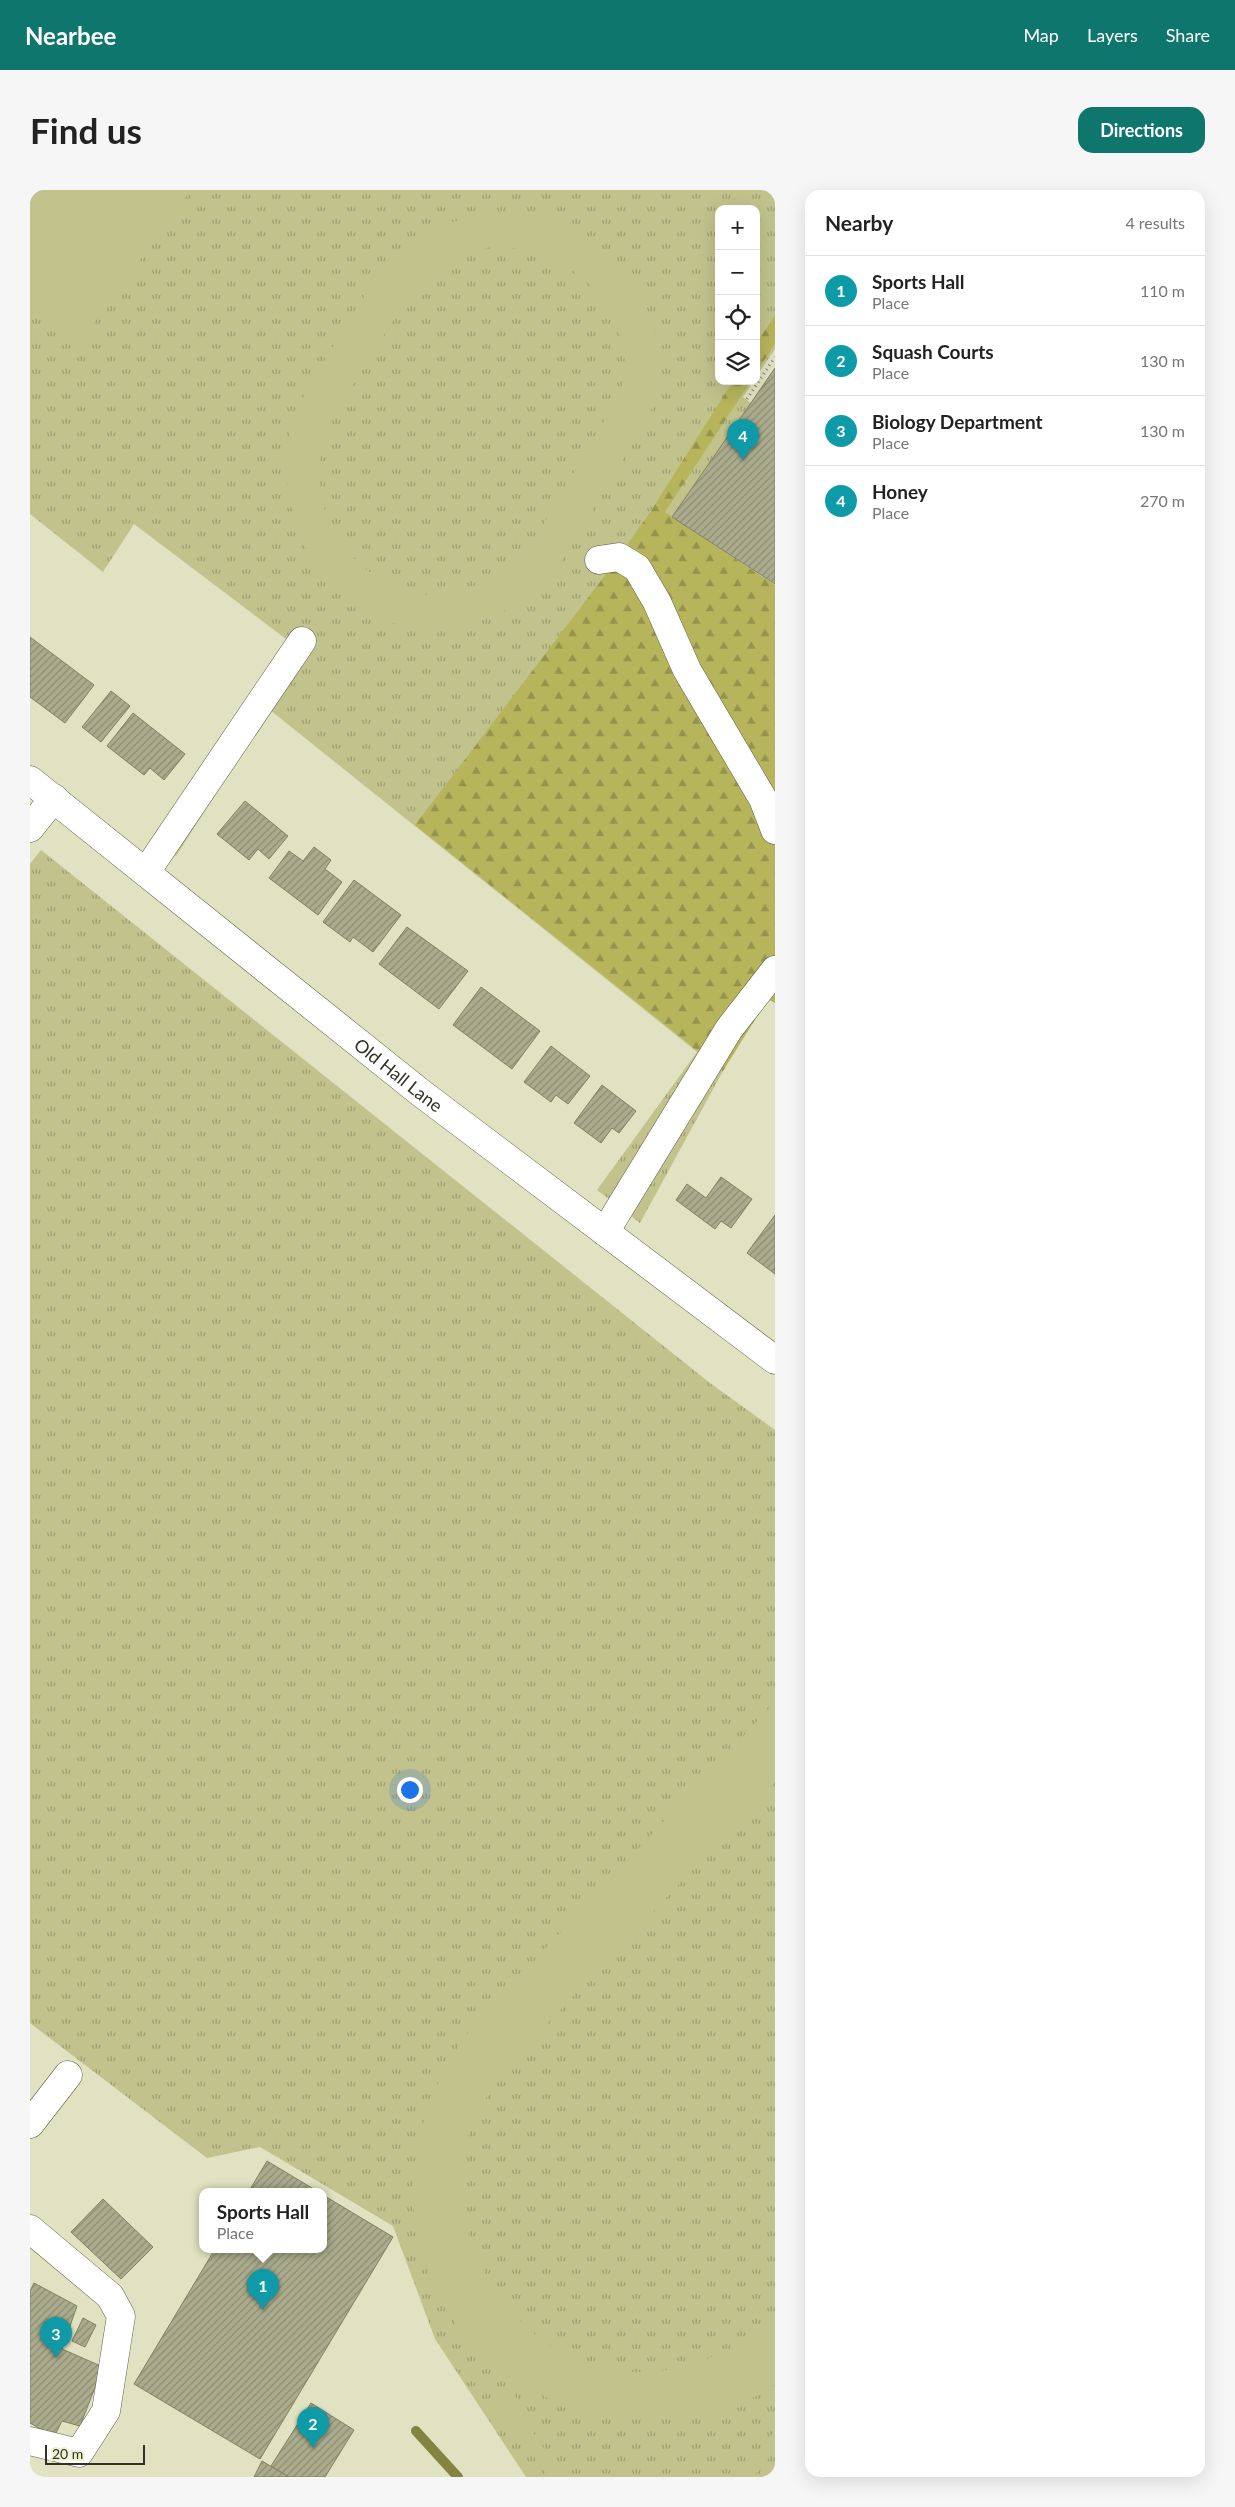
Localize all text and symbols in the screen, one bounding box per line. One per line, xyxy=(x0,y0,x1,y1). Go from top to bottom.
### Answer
text: Nearbee xyxy=(25,21,116,50)
text: Map xyxy=(1023,24,1059,46)
text: Layers xyxy=(1087,24,1138,46)
text: Share xyxy=(1166,24,1210,46)
button: Directions xyxy=(1078,107,1205,153)
text: Find us xyxy=(30,109,142,151)
map controls xyxy=(715,205,760,385)
button: + xyxy=(715,205,760,250)
text: Nearby xyxy=(825,210,893,235)
text: 4 results xyxy=(1125,213,1185,232)
button: − xyxy=(715,250,760,295)
text: Sports Hall xyxy=(872,270,965,293)
text: 1 xyxy=(836,281,846,300)
text: 110 m xyxy=(1140,281,1185,300)
text: Place xyxy=(872,293,909,312)
button: locate xyxy=(715,295,760,340)
button: layers xyxy=(715,340,760,385)
text: Squash Courts xyxy=(872,340,994,363)
text: 2 xyxy=(836,351,846,370)
text: 130 m xyxy=(1140,351,1185,370)
text: Place xyxy=(872,363,909,382)
text: Biology Department xyxy=(872,410,1043,433)
pin: 4 xyxy=(727,419,759,460)
text: 3 xyxy=(836,421,846,440)
text: 130 m xyxy=(1140,421,1185,440)
text: Place xyxy=(872,433,909,452)
text: Honey xyxy=(872,480,928,503)
text: 4 xyxy=(836,491,846,510)
text: 270 m xyxy=(1140,491,1185,510)
text: Place xyxy=(872,503,909,522)
street label: Old Hall Lane xyxy=(350,1033,447,1116)
your location xyxy=(397,1777,423,1803)
popup xyxy=(199,2188,327,2253)
text: Sports Hall xyxy=(217,2200,309,2223)
text: Place xyxy=(217,2223,254,2242)
pin: 1 xyxy=(247,2269,279,2310)
pin: 3 xyxy=(40,2317,72,2358)
pin: 2 xyxy=(297,2407,329,2448)
scale bar xyxy=(45,2442,145,2465)
text: 20 m xyxy=(52,2445,83,2462)

